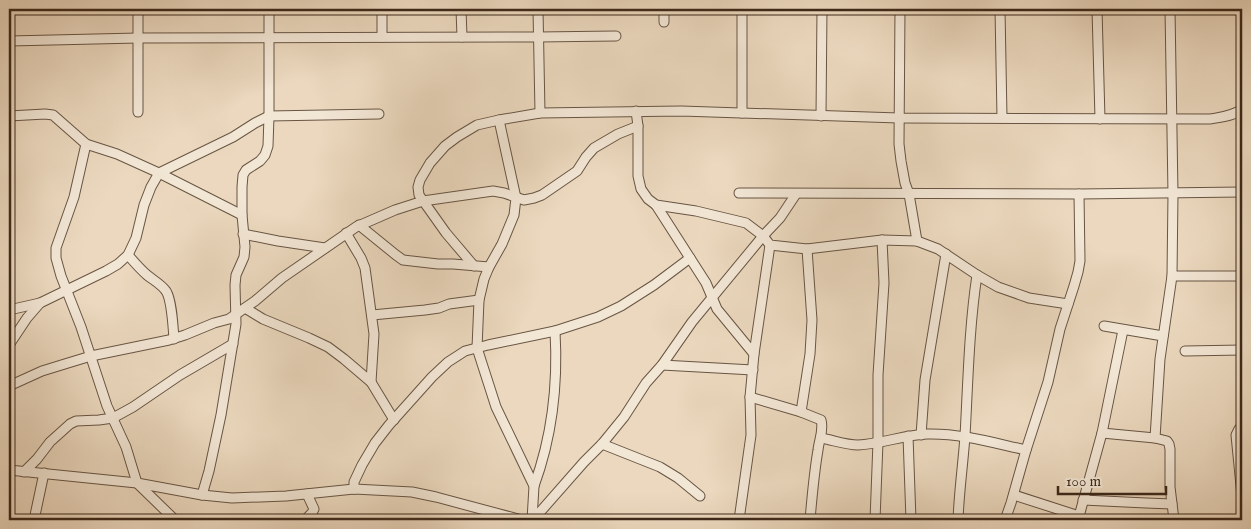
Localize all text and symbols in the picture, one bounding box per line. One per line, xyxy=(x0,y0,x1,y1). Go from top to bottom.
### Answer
scale bar xyxy=(1058,464,1166,496)
text: 100 m xyxy=(1066,472,1102,491)

